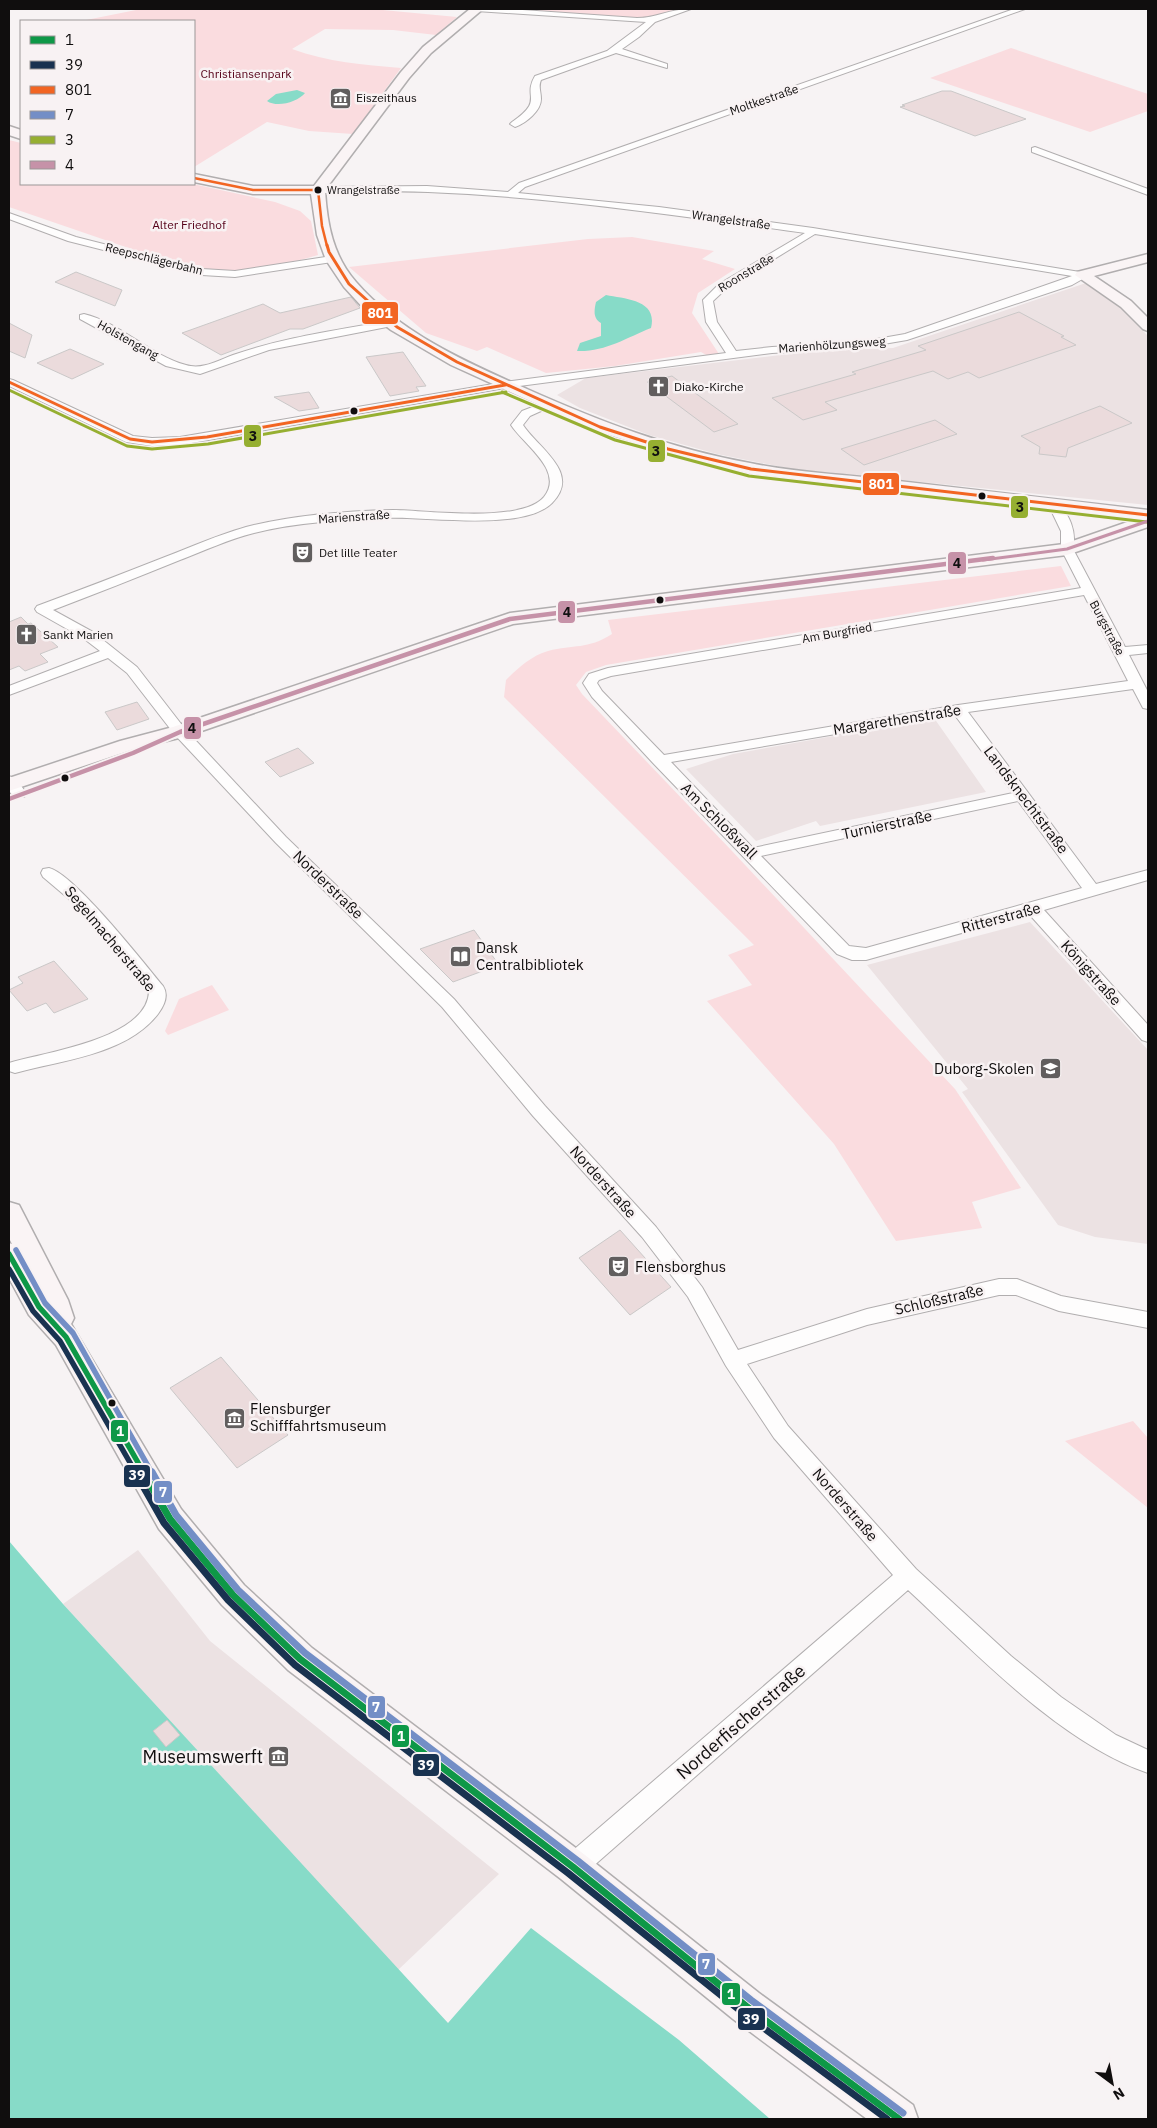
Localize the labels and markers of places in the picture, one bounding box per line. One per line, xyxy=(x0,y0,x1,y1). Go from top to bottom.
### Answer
museum icon: Eiszeithaus xyxy=(328,86,352,110)
place label: Eiszeithaus xyxy=(356,90,417,105)
place label: Wrangelstraße xyxy=(327,183,400,197)
marker: Wrangelstraße xyxy=(313,185,323,195)
church icon: Diako-Kirche xyxy=(646,375,670,399)
place label: Diako-Kirche xyxy=(674,379,744,394)
unlabelled marker xyxy=(349,406,359,416)
unlabelled marker xyxy=(977,491,987,501)
theatre icon: Det lille Teater xyxy=(291,541,315,565)
place label: Det lille Teater xyxy=(319,545,398,560)
unlabelled marker xyxy=(655,595,665,605)
church icon: Sankt Marien xyxy=(15,623,39,647)
place label: Sankt Marien xyxy=(43,627,113,642)
unlabelled marker xyxy=(60,773,70,783)
place label: Dansk Centralbibliotek xyxy=(476,938,584,974)
library icon: Dansk Centralbibliotek xyxy=(448,945,472,969)
school or university icon: Duborg-Skolen xyxy=(1038,1057,1062,1081)
place label: Duborg-Skolen xyxy=(934,1059,1034,1078)
theatre icon: Flensborghus xyxy=(607,1255,631,1279)
place label: Flensborghus xyxy=(635,1257,726,1276)
unlabelled marker xyxy=(107,1398,117,1408)
place label: Flensburger Schifffahrtsmuseum xyxy=(250,1399,387,1435)
museum icon: Flensburger Schifffahrtsmuseum xyxy=(222,1406,246,1430)
place label: Museumswerft xyxy=(143,1745,263,1768)
museum icon: Museumswerft xyxy=(267,1745,291,1769)

